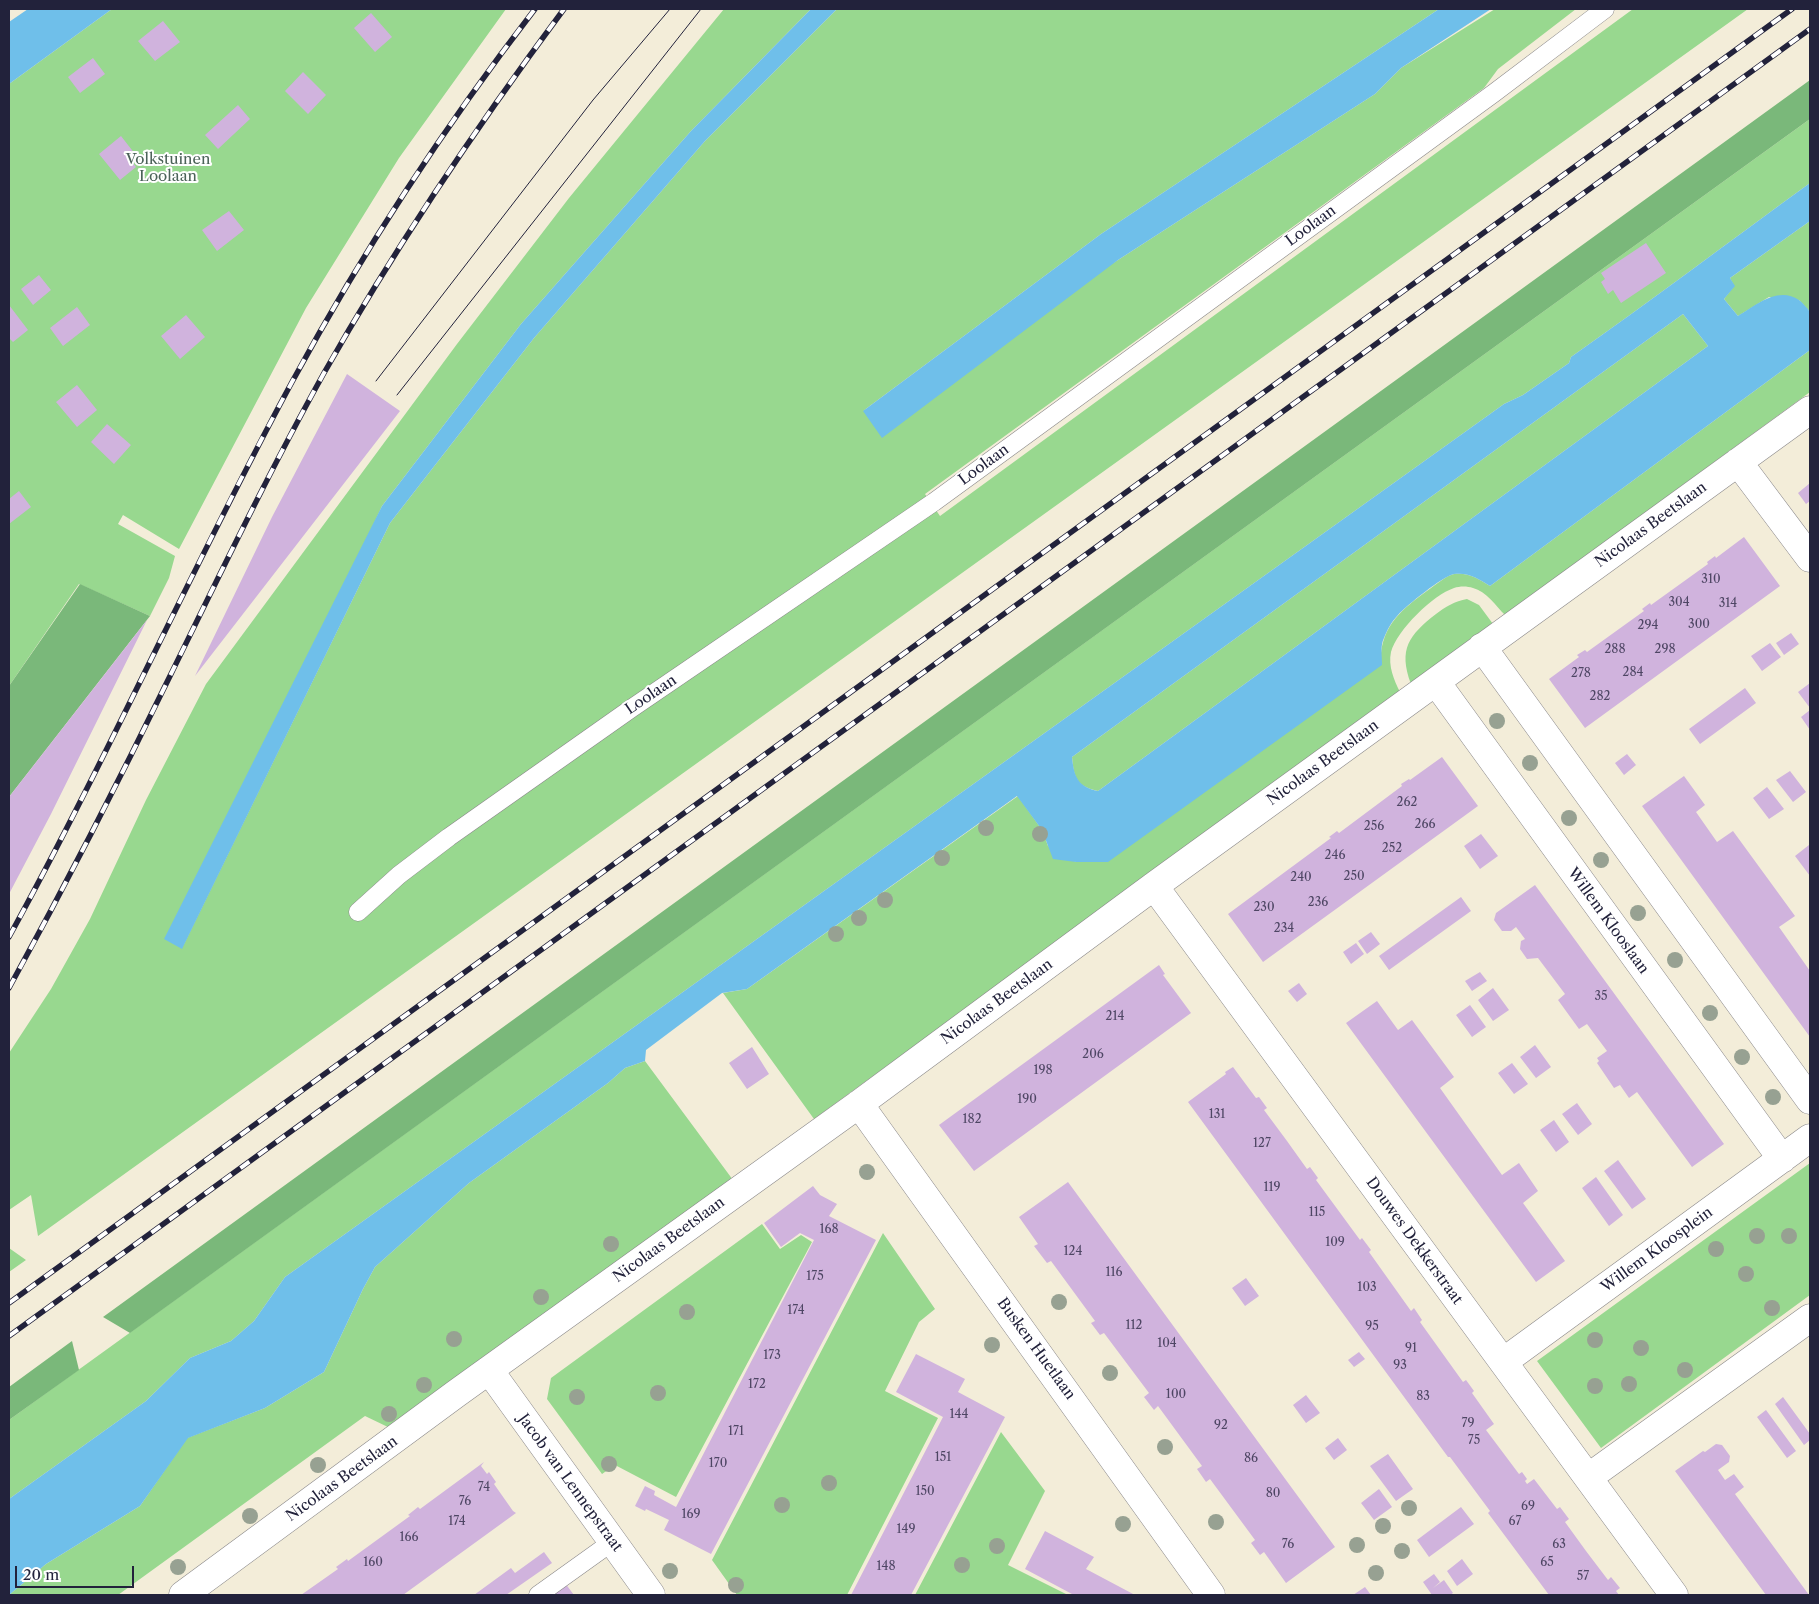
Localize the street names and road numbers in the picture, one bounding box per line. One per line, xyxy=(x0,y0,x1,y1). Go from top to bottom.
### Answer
street label: Loolaan xyxy=(1282,202,1340,250)
street label: Loolaan xyxy=(955,441,1013,489)
street label: Nicolaas Beetslaan xyxy=(1592,478,1710,572)
street label: Loolaan xyxy=(622,671,680,719)
street label: Nicolaas Beetslaan xyxy=(1264,716,1382,810)
street label: Willem Klooslaan xyxy=(1563,864,1653,978)
street label: Nicolaas Beetslaan xyxy=(938,955,1056,1049)
street label: Douwes Dekkerstraat xyxy=(1362,1174,1466,1308)
street label: Nicolaas Beetslaan xyxy=(610,1193,728,1287)
street label: Willem Kloosplein xyxy=(1598,1204,1716,1296)
street label: Busken Huetlaan xyxy=(993,1295,1079,1403)
street label: Jacob van Lennepstraat xyxy=(514,1411,626,1555)
street label: Nicolaas Beetslaan xyxy=(283,1432,401,1526)

